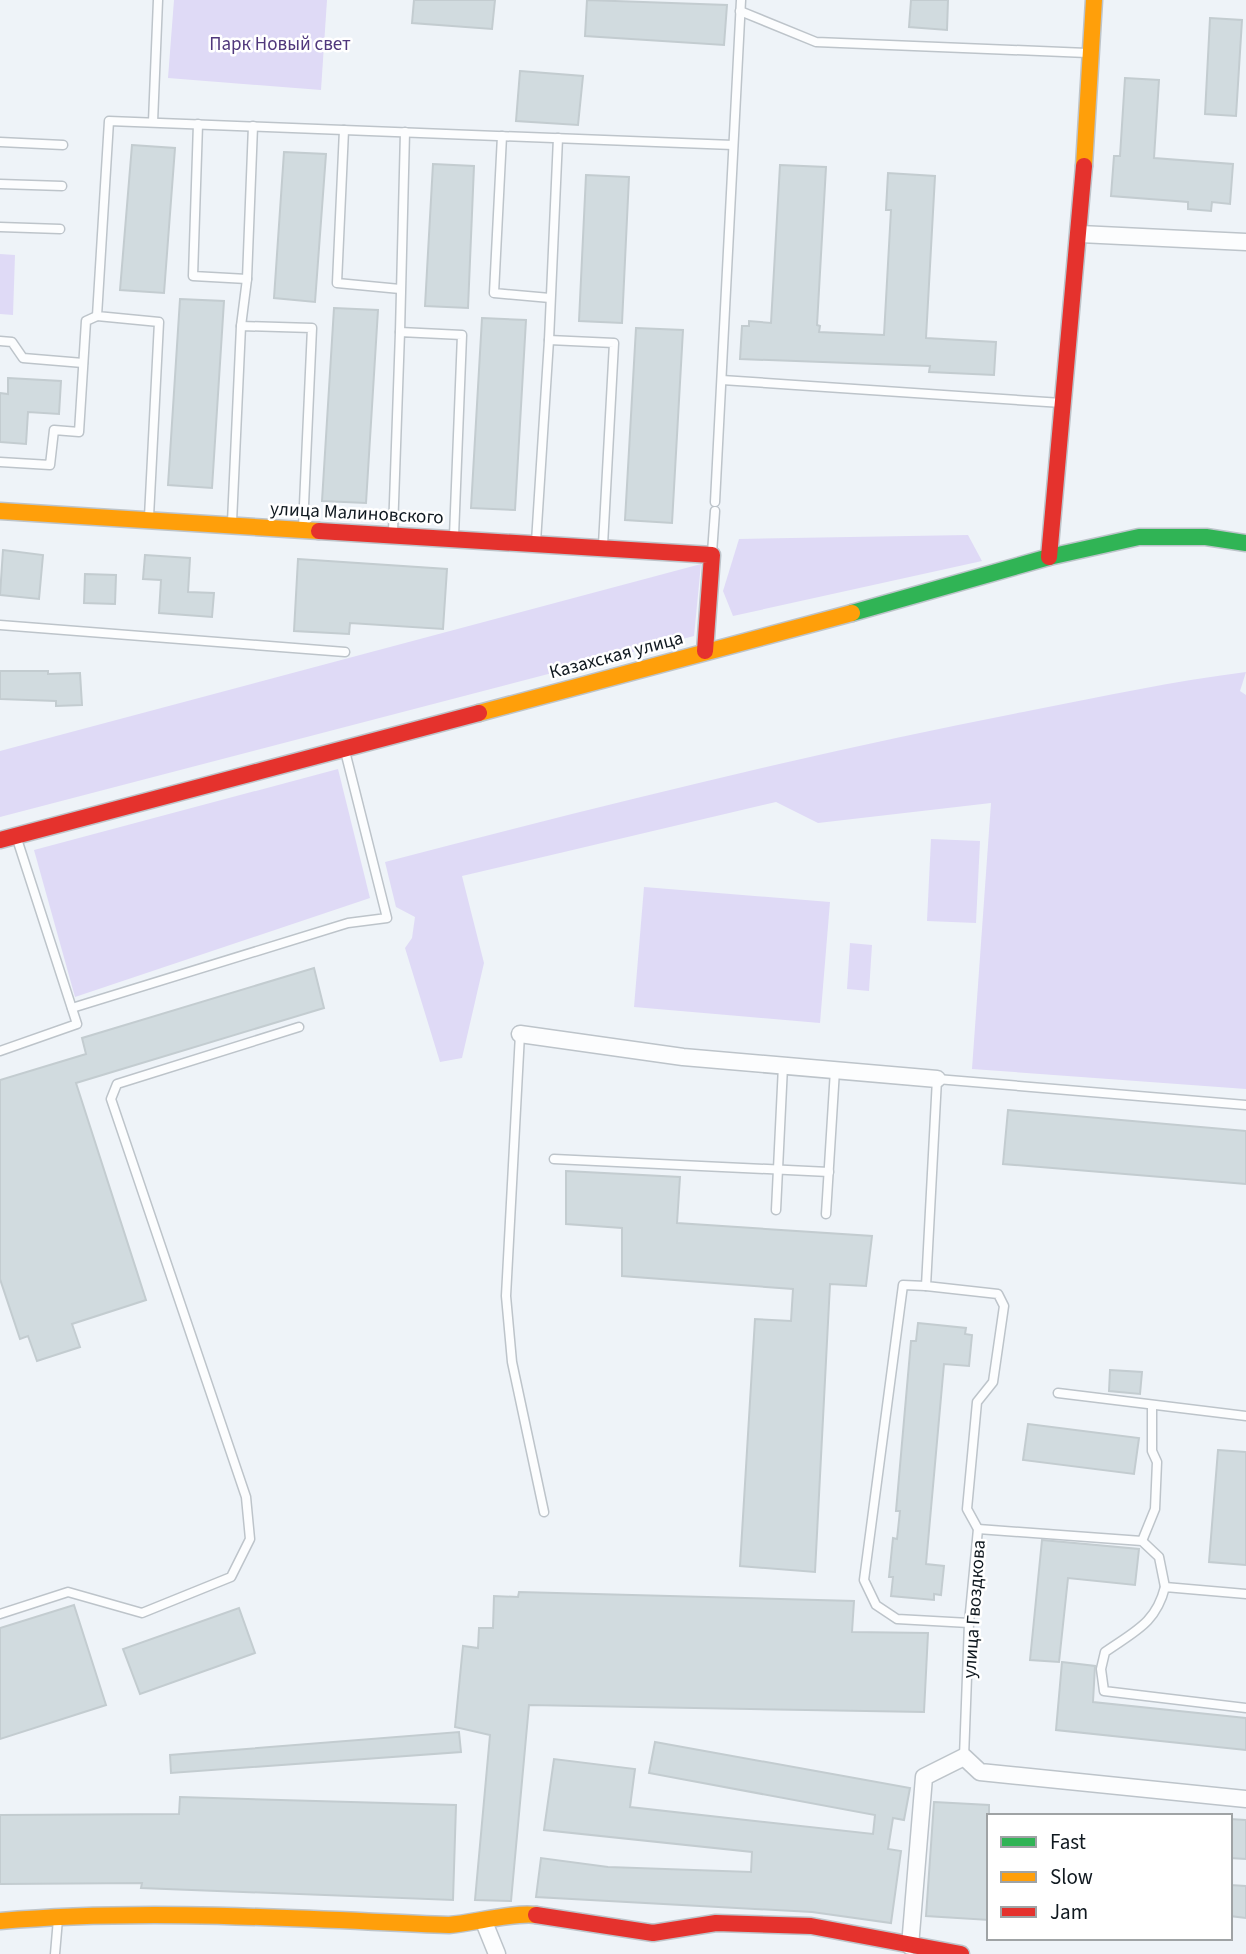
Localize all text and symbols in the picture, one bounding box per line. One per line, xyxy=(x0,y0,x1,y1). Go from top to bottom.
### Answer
park label: Парк Новый свет xyxy=(209,31,351,58)
street label: улица Малиновского xyxy=(269,495,444,532)
street label: Казахская улица xyxy=(546,625,686,686)
street label: улица Гвоздкова xyxy=(956,1539,993,1679)
legend xyxy=(987,1814,1232,1940)
text: Fast xyxy=(1050,1827,1086,1857)
text: Slow xyxy=(1050,1862,1093,1892)
text: Jam xyxy=(1050,1897,1088,1927)

